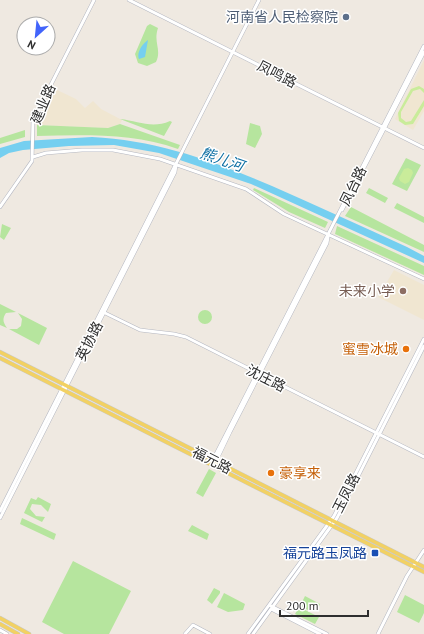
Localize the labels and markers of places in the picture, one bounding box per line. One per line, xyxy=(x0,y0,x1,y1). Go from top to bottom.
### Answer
place label: 河南省人民检察院 xyxy=(226,8,338,26)
marker: 河南省人民检察院 xyxy=(341,12,351,22)
place label: 未来小学 xyxy=(339,282,395,300)
marker: 未来小学 xyxy=(398,286,408,296)
place label: 蜜雪冰城 xyxy=(342,340,398,358)
marker: 蜜雪冰城 xyxy=(401,344,411,354)
place label: 豪享来 xyxy=(279,464,321,482)
marker: 豪享来 xyxy=(266,468,276,478)
place label: 福元路玉凤路 xyxy=(283,544,367,562)
marker: 福元路玉凤路 xyxy=(370,548,380,558)

